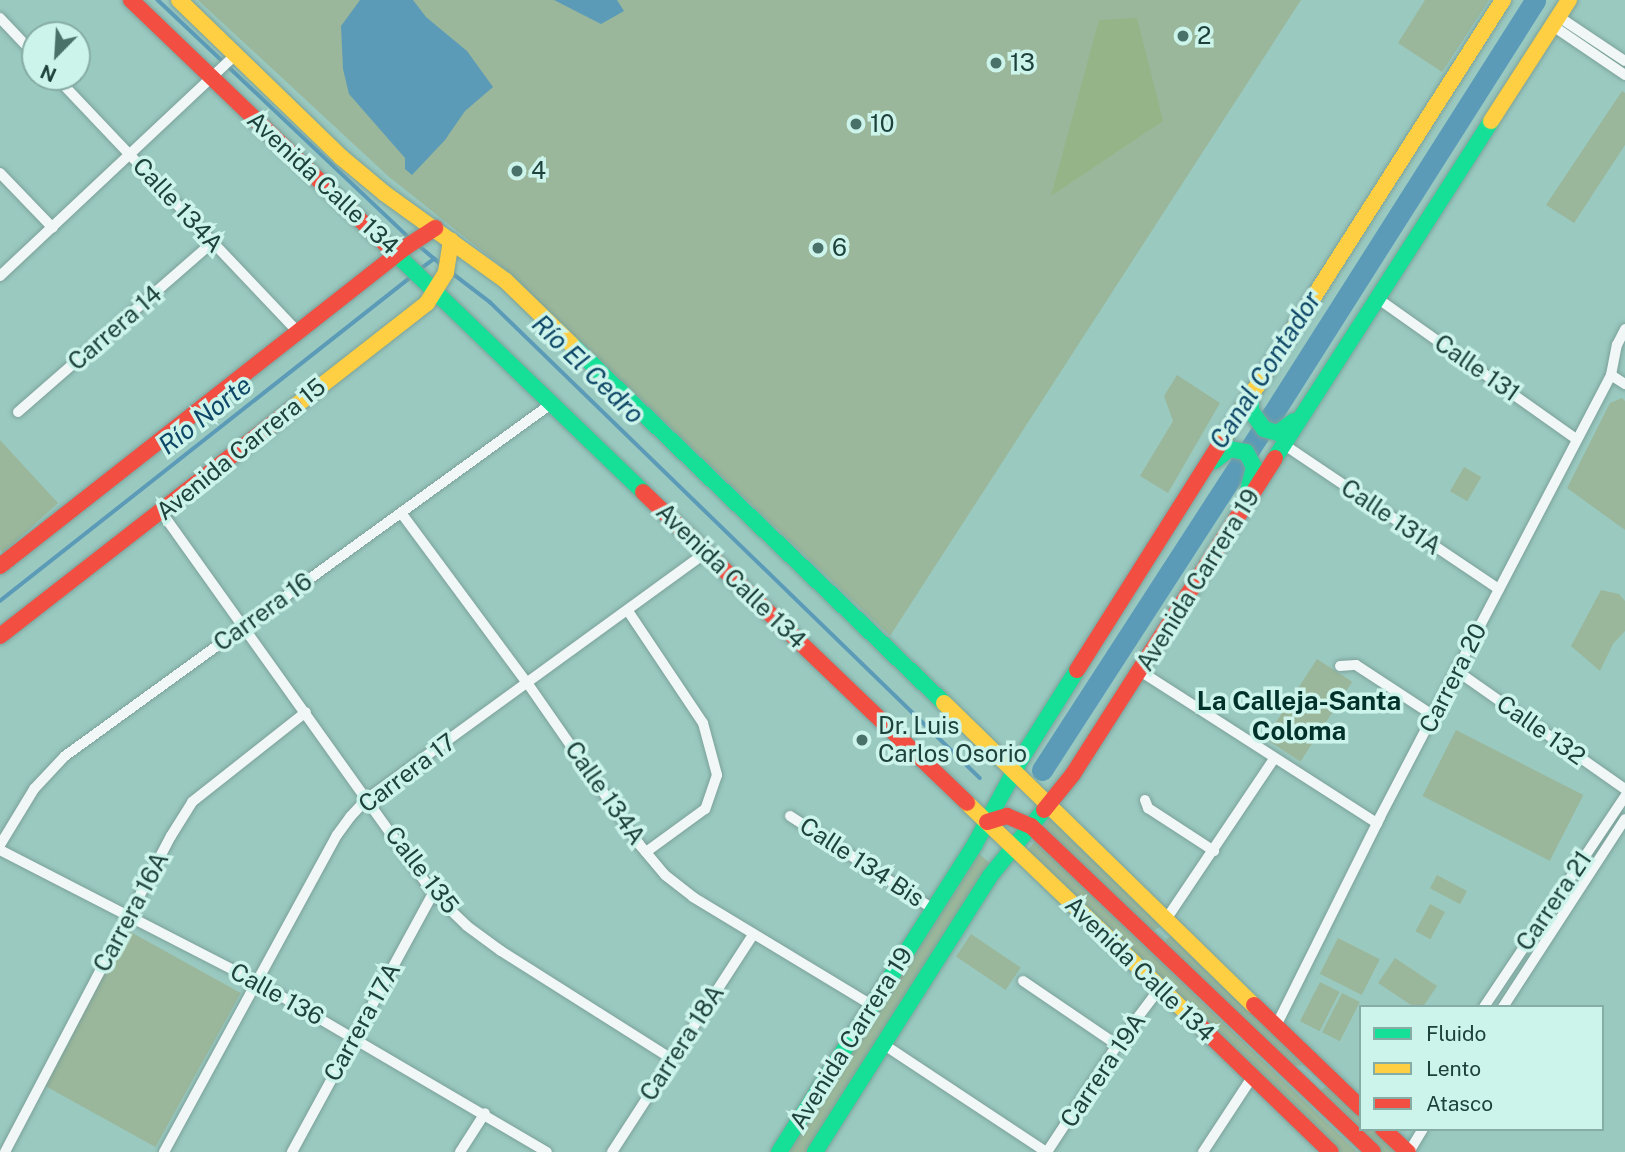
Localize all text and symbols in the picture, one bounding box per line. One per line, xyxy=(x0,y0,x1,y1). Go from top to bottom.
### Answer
north arrow xyxy=(21,21,91,91)
place label: 2 xyxy=(1197,22,1211,50)
marker: 2 xyxy=(1175,28,1191,44)
place label: 13 xyxy=(1010,49,1035,77)
marker: 13 xyxy=(988,55,1004,71)
text: N xyxy=(37,60,60,86)
street label: Avenida Calle 134 xyxy=(241,105,405,261)
place label: 10 xyxy=(870,110,894,138)
marker: 10 xyxy=(848,116,864,132)
street label: Calle 134A xyxy=(127,151,229,259)
place label: 4 xyxy=(531,157,546,185)
marker: 4 xyxy=(509,163,525,179)
place label: 6 xyxy=(832,234,847,262)
marker: 6 xyxy=(810,240,826,256)
street label: Carrera 14 xyxy=(62,280,168,376)
water label: Canal Contador xyxy=(1203,286,1327,454)
water label: Río El Cedro xyxy=(526,308,650,430)
street label: Calle 131 xyxy=(1429,328,1525,408)
water label: Río Norte xyxy=(152,369,258,461)
street label: Avenida Carrera 15 xyxy=(151,372,331,526)
street label: Calle 131A xyxy=(1336,473,1446,561)
street label: Avenida Carrera 19 xyxy=(1130,484,1266,676)
street label: Avenida Calle 134 xyxy=(650,497,812,655)
street label: Carrera 16 xyxy=(208,567,318,657)
street label: Carrera 20 xyxy=(1413,619,1493,737)
district label: La Calleja-Santa Coloma xyxy=(1197,685,1401,746)
street label: Calle 132 xyxy=(1491,689,1591,771)
place label: Dr. Luis Carlos Osorio xyxy=(878,712,1027,768)
street label: Carrera 17 xyxy=(353,727,461,819)
marker: Dr. Luis Carlos Osorio xyxy=(852,730,872,750)
street label: Calle 134A xyxy=(559,736,651,850)
street label: Calle 134 Bis xyxy=(794,811,930,913)
street label: Calle 135 xyxy=(379,821,465,919)
street label: Carrera 21 xyxy=(1510,846,1598,956)
street label: Carrera 16A xyxy=(87,847,175,977)
street label: Avenida Calle 134 xyxy=(1059,890,1221,1048)
street label: Avenida Carrera 19 xyxy=(783,942,919,1134)
street label: Calle 136 xyxy=(225,957,329,1031)
street label: Carrera 17A xyxy=(318,958,406,1086)
street label: Carrera 18A xyxy=(634,980,730,1106)
legend xyxy=(1359,1005,1604,1131)
street label: Carrera 19A xyxy=(1054,1007,1152,1133)
text: Fluido xyxy=(1426,1021,1486,1046)
text: Lento xyxy=(1426,1056,1481,1081)
text: Atasco xyxy=(1426,1091,1493,1116)

